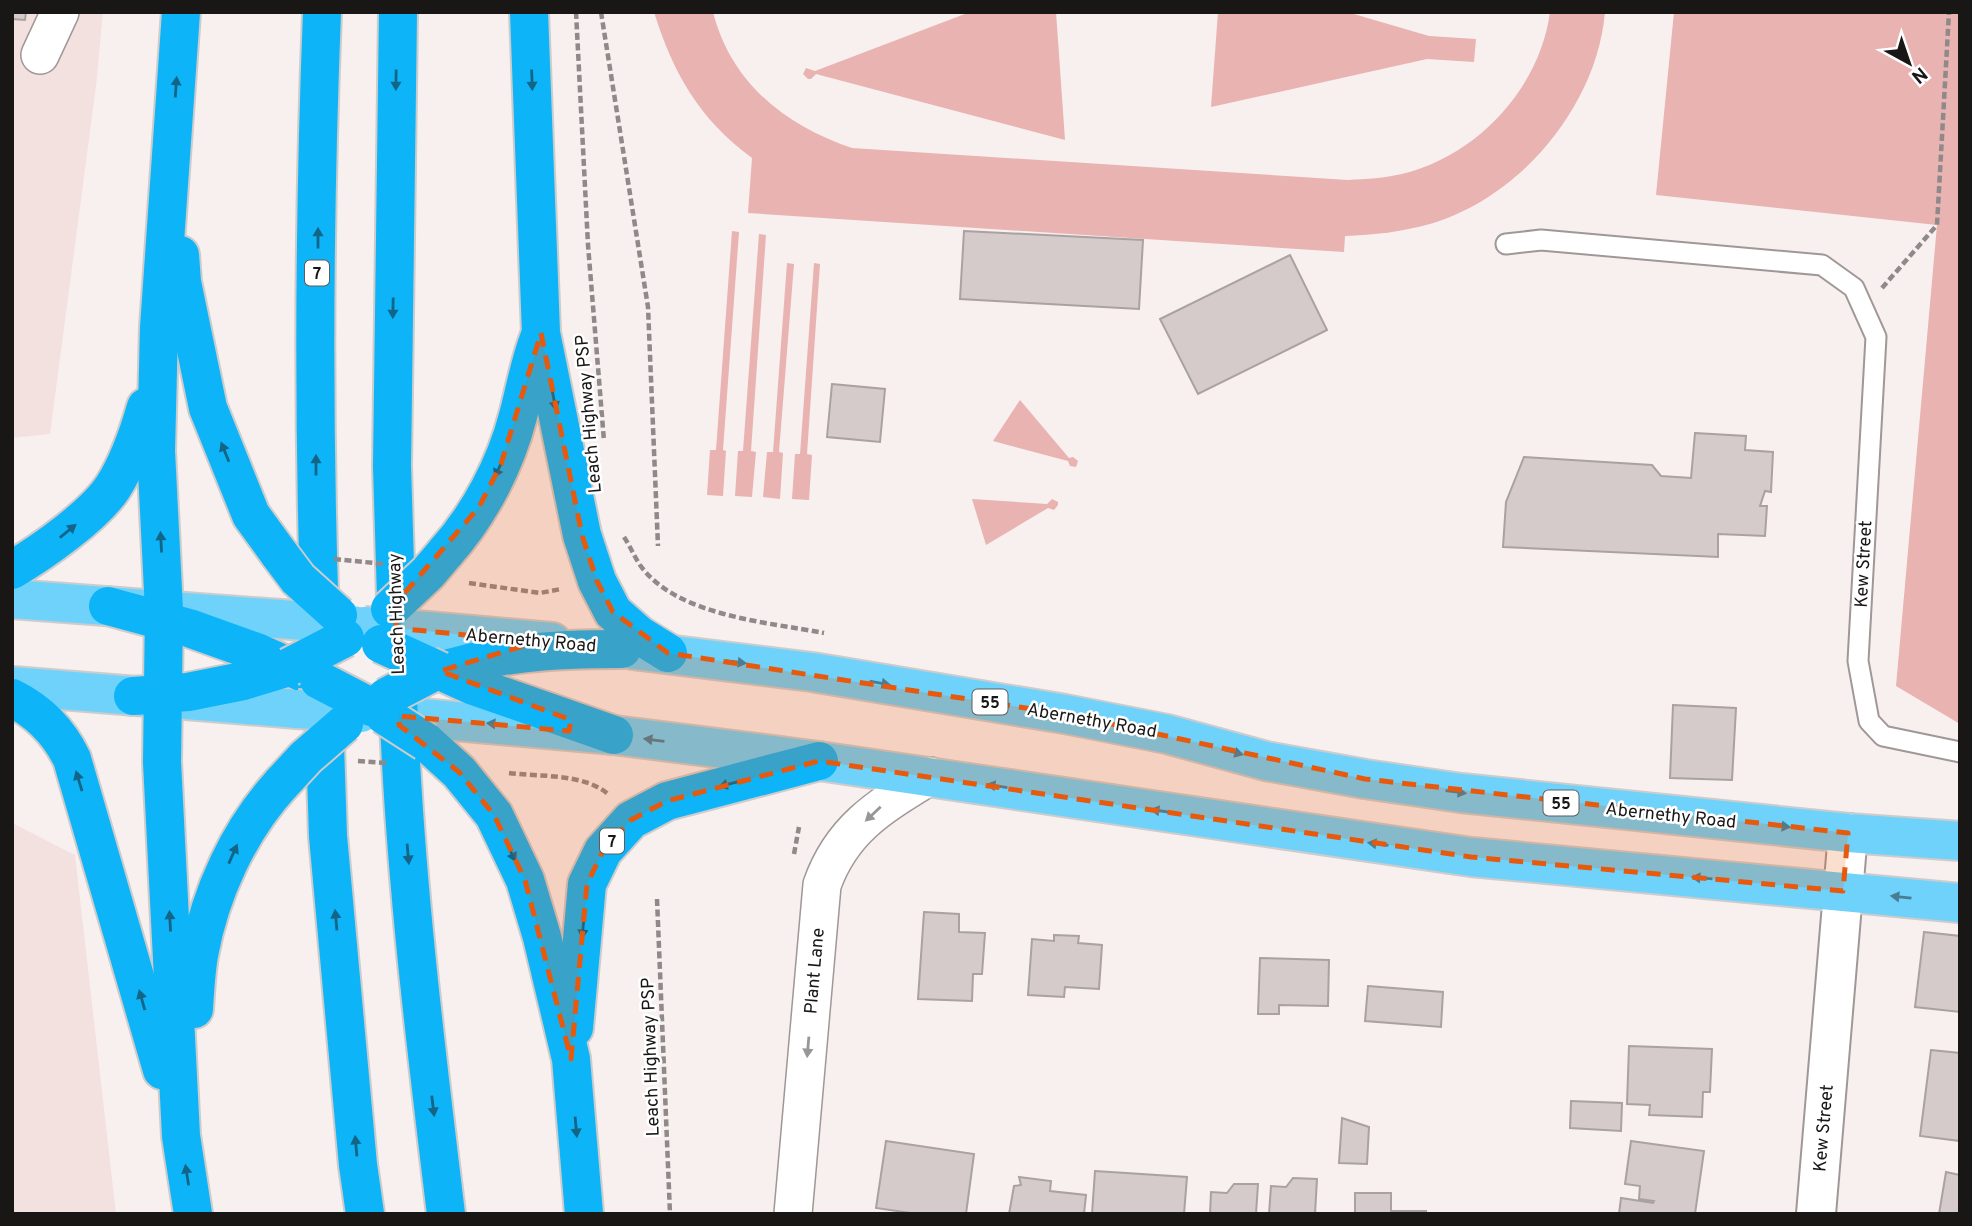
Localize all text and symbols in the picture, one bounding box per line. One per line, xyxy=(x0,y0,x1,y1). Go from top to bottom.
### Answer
north arrow xyxy=(1874,28,1944,98)
text: N xyxy=(1906,61,1932,88)
one-way arrow xyxy=(390,70,402,92)
one-way arrow xyxy=(526,70,537,92)
one-way arrow xyxy=(171,75,182,97)
one-way arrow xyxy=(312,227,323,249)
road number: 7 xyxy=(305,260,329,286)
one-way arrow xyxy=(388,297,399,319)
street label: Leach Highway PSP xyxy=(571,334,608,494)
one-way arrow xyxy=(549,389,560,411)
one-way arrow xyxy=(220,441,231,462)
one-way arrow xyxy=(310,454,322,476)
one-way arrow xyxy=(493,458,504,478)
street label: Kew Street xyxy=(1851,520,1878,608)
one-way arrow xyxy=(59,524,77,538)
one-way arrow xyxy=(155,530,166,552)
street label: Leach Highway xyxy=(384,553,411,675)
street label: Abernethy Road xyxy=(464,624,597,659)
one-way arrow xyxy=(725,656,747,667)
one-way arrow xyxy=(869,678,891,689)
road number: 55 xyxy=(972,690,1007,715)
street label: Abernethy Road xyxy=(1025,699,1158,744)
one-way arrow xyxy=(486,718,508,729)
one-way arrow xyxy=(643,735,665,746)
one-way arrow xyxy=(1222,747,1243,757)
one-way arrow xyxy=(74,771,84,792)
one-way arrow xyxy=(718,780,739,790)
one-way arrow xyxy=(986,781,1008,792)
one-way arrow xyxy=(1445,787,1467,798)
road number: 55 xyxy=(1544,790,1578,816)
street label: Abernethy Road xyxy=(1604,798,1737,835)
one-way arrow xyxy=(865,805,882,821)
one-way arrow xyxy=(1150,806,1172,817)
one-way arrow xyxy=(1769,821,1791,832)
road number: 7 xyxy=(600,828,624,854)
one-way arrow xyxy=(1367,838,1389,849)
one-way arrow xyxy=(506,842,517,862)
one-way arrow xyxy=(227,844,239,864)
one-way arrow xyxy=(402,844,413,866)
one-way arrow xyxy=(1690,872,1712,883)
one-way arrow xyxy=(1890,891,1912,902)
one-way arrow xyxy=(330,908,341,930)
one-way arrow xyxy=(165,910,176,932)
one-way arrow xyxy=(577,917,588,939)
street label: Plant Lane xyxy=(800,927,831,1015)
street label: Leach Highway PSP xyxy=(637,977,666,1137)
one-way arrow xyxy=(137,989,147,1010)
one-way arrow xyxy=(802,1036,813,1058)
street label: Kew Street xyxy=(1809,1083,1840,1173)
one-way arrow xyxy=(428,1095,439,1117)
one-way arrow xyxy=(571,1117,582,1139)
one-way arrow xyxy=(350,1135,361,1157)
one-way arrow xyxy=(181,1164,192,1186)

